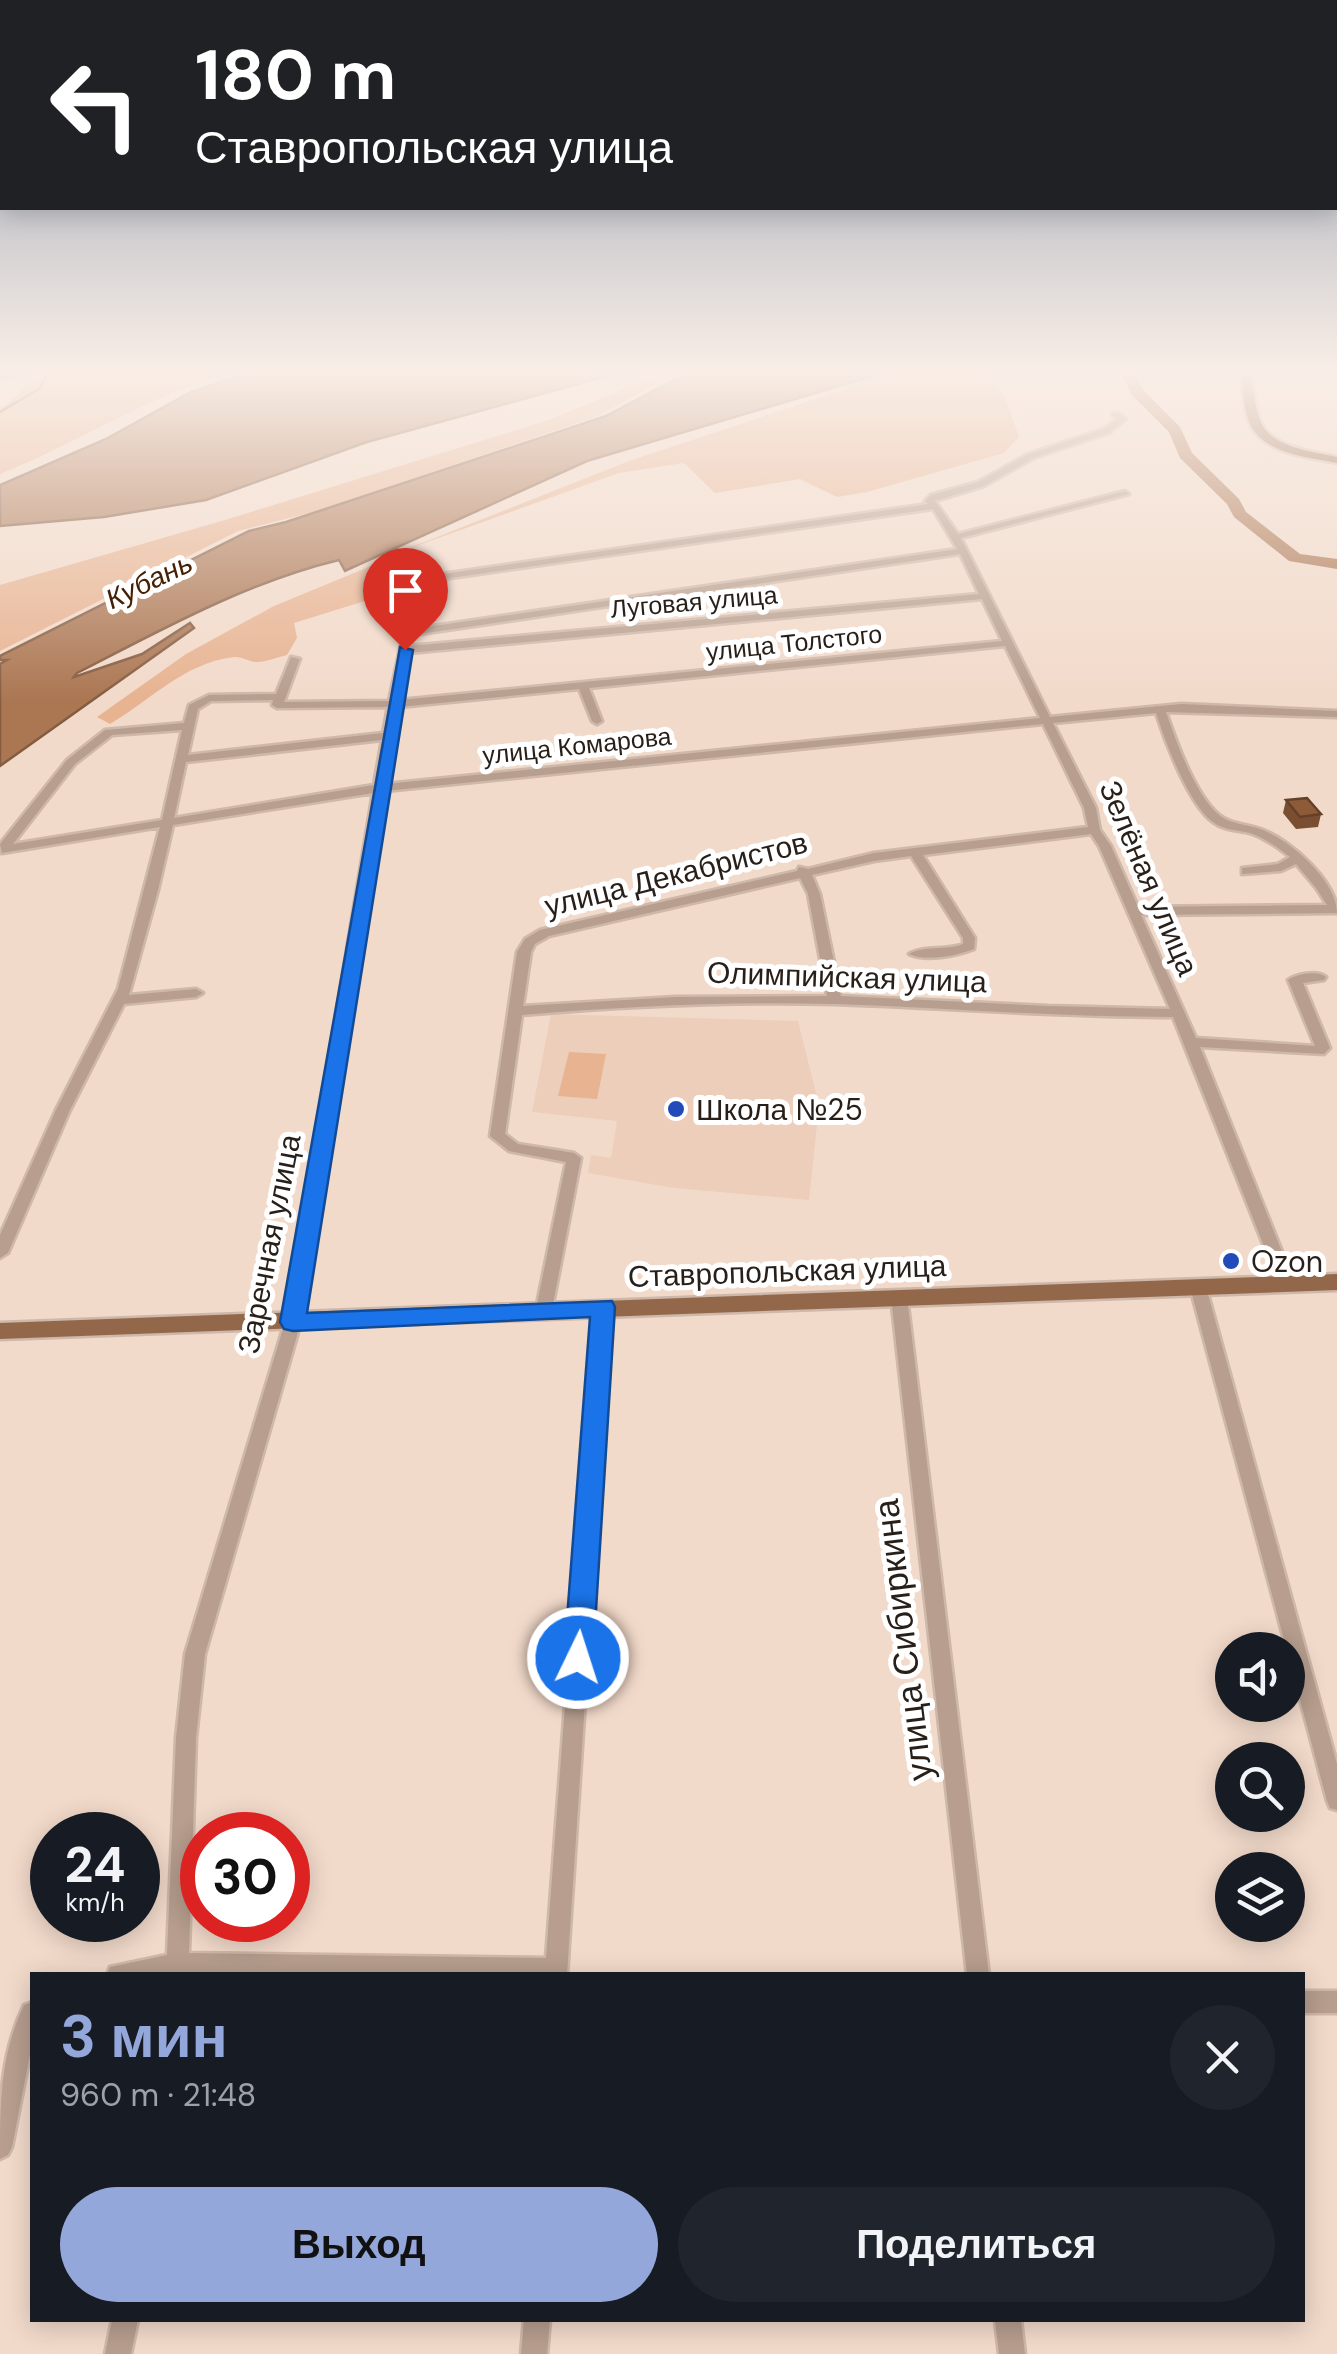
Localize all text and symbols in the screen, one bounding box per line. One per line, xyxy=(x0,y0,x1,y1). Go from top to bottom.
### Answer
text: 180 m xyxy=(195,30,396,121)
icon: left xyxy=(30,40,160,170)
text: Ставропольская улица xyxy=(195,118,673,177)
water label: Кубань xyxy=(99,544,199,618)
pin xyxy=(363,548,448,651)
icon: arrive xyxy=(378,563,433,618)
street label: Луговая улица xyxy=(609,578,779,626)
street label: улица Толстого xyxy=(704,617,884,669)
street label: улица Комарова xyxy=(481,720,673,772)
street label: Зелёная улица xyxy=(1090,775,1208,982)
street label: улица Декабристов xyxy=(540,822,812,926)
street label: Олимпийская улица xyxy=(706,953,988,1001)
place label: Школа №25 xyxy=(696,1090,863,1129)
marker: Школа №25 xyxy=(665,1098,687,1120)
street label: Заречная улица xyxy=(229,1131,309,1357)
place label: Ozon xyxy=(1251,1242,1323,1281)
street label: Ставропольская улица xyxy=(627,1246,947,1296)
marker: Ozon xyxy=(1220,1250,1242,1272)
street label: улица Сибиркина xyxy=(863,1496,943,1783)
position arrow xyxy=(526,1606,630,1710)
map controls xyxy=(1215,1632,1305,1942)
button: sound xyxy=(1215,1632,1305,1722)
button: search xyxy=(1215,1742,1305,1832)
speed limit sign: 30 xyxy=(180,1812,310,1942)
text: 24 xyxy=(65,1832,126,1898)
button: layers xyxy=(1215,1852,1305,1942)
text: km/h xyxy=(65,1886,125,1919)
text: 3 мин xyxy=(60,1997,228,2076)
button: close xyxy=(1170,2005,1275,2110)
text: 960 m · 21:48 xyxy=(60,2074,256,2116)
button: Выход xyxy=(60,2187,658,2302)
button: Поделиться xyxy=(678,2187,1275,2302)

